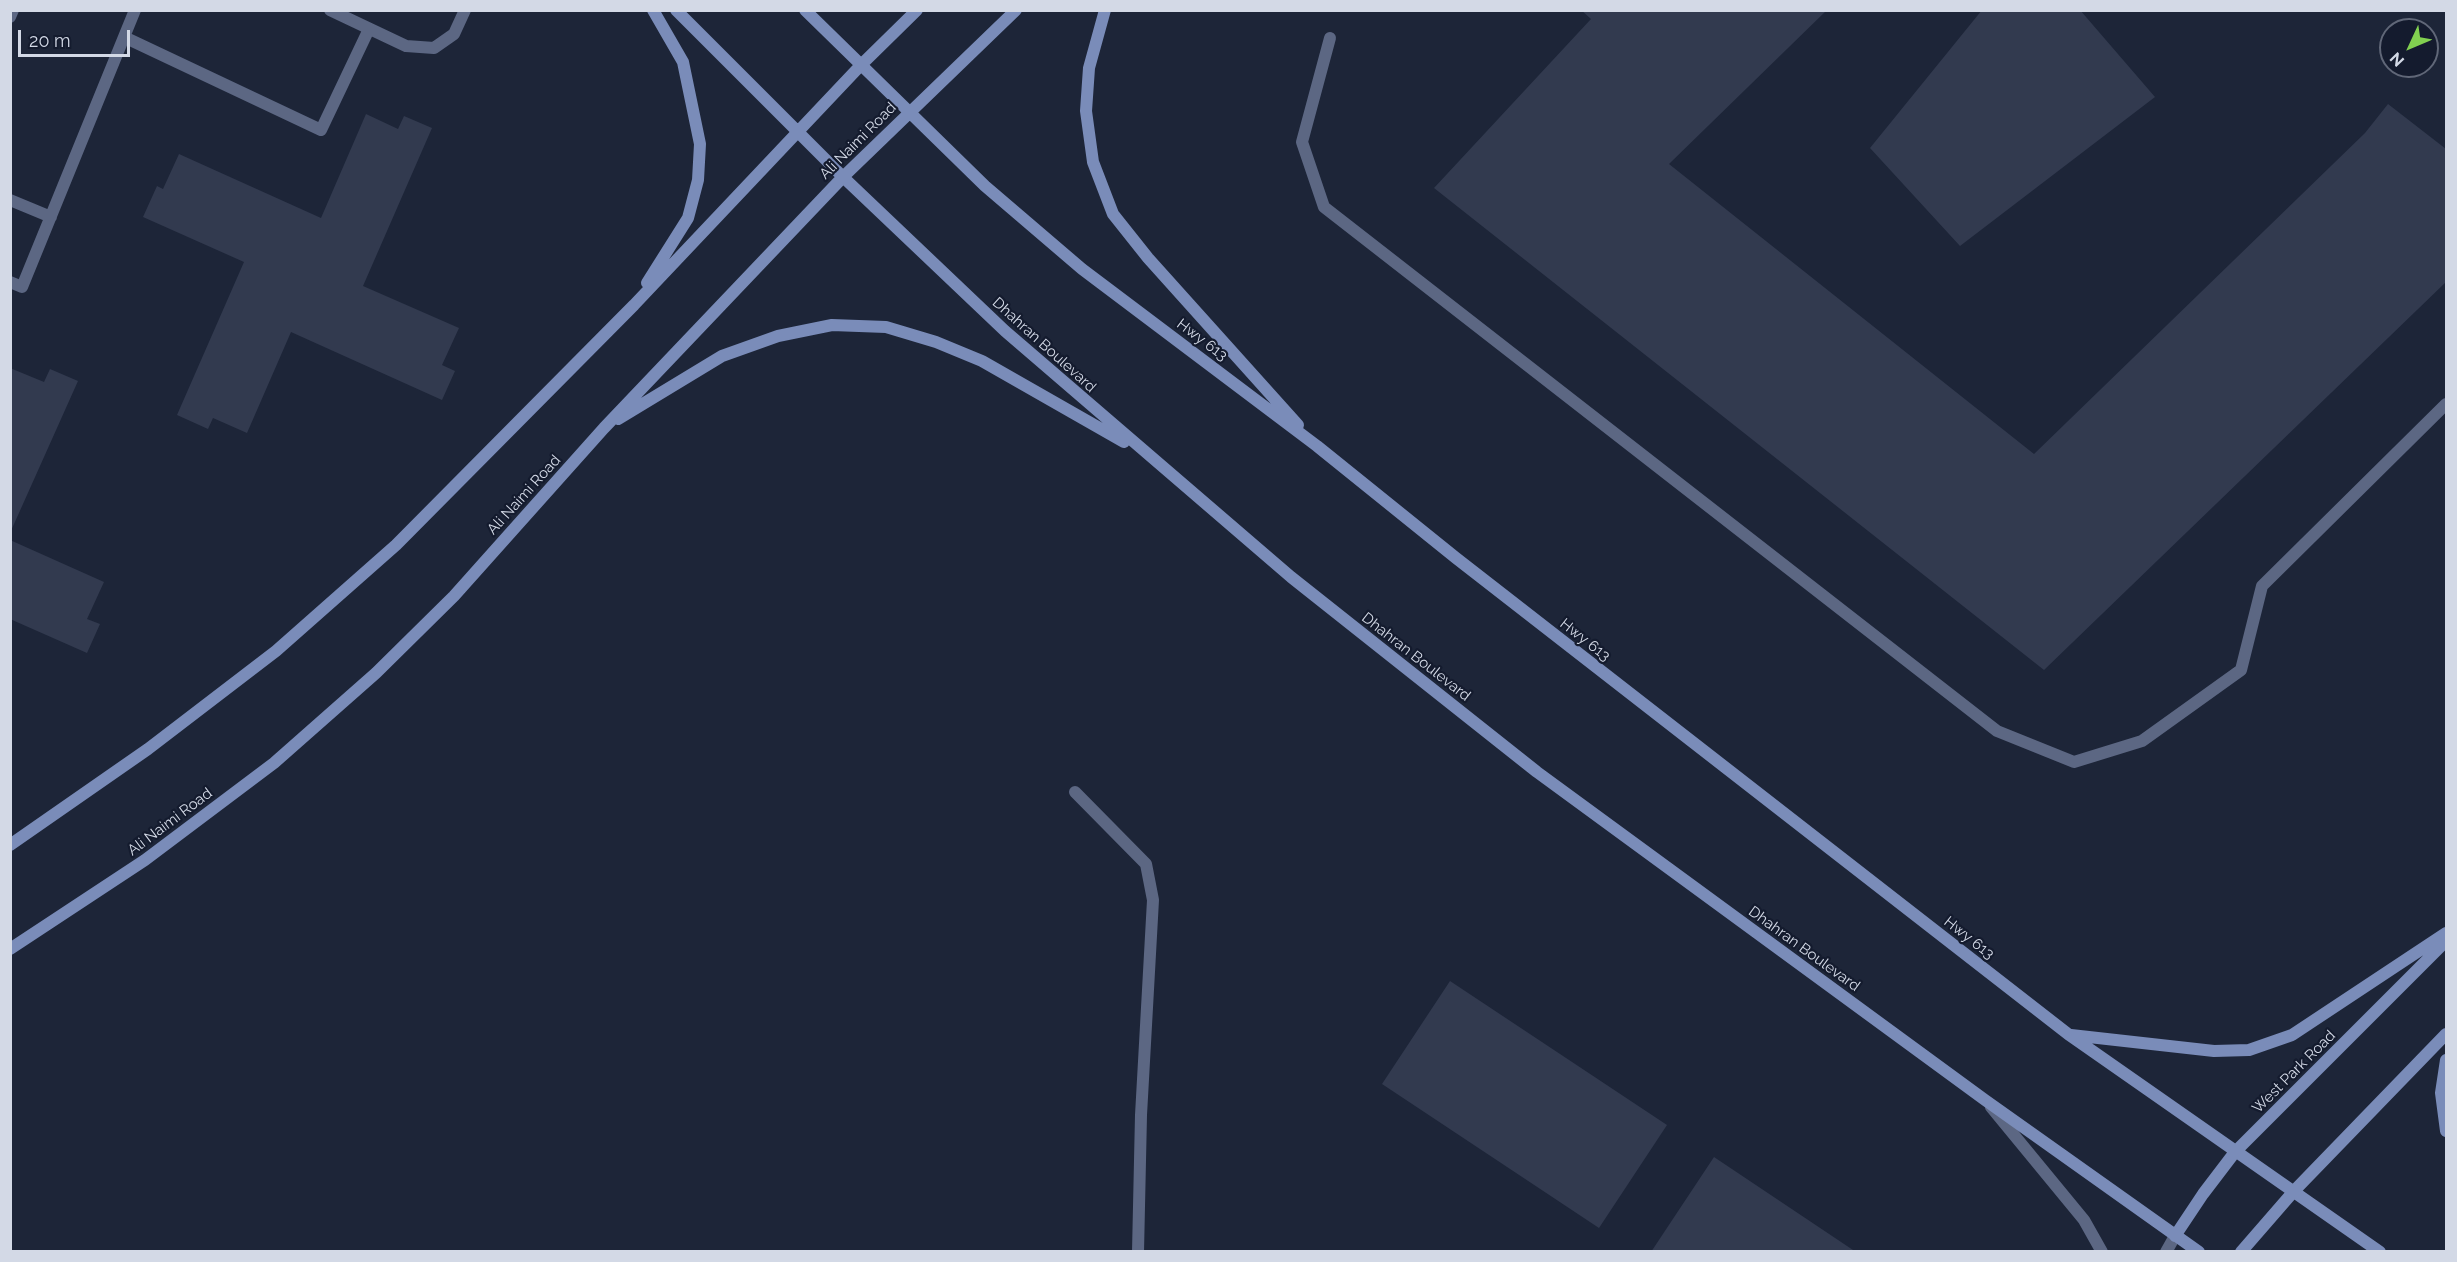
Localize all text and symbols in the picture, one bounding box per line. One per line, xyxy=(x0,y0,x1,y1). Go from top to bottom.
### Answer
scale bar xyxy=(21,18,134,56)
north arrow xyxy=(2379,18,2439,78)
text: 20 m xyxy=(29,30,71,51)
text: N xyxy=(2386,48,2408,70)
street label: Ali Naimi Road xyxy=(816,99,900,183)
street label: Dhahran Boulevard xyxy=(988,294,1100,396)
street label: Hwy 613 xyxy=(1173,315,1231,365)
street label: Ali Naimi Road xyxy=(483,451,565,539)
street label: Dhahran Boulevard xyxy=(1358,609,1474,705)
street label: Hwy 613 xyxy=(1556,615,1614,665)
street label: Ali Naimi Road xyxy=(124,784,216,860)
street label: Dhahran Boulevard xyxy=(1745,903,1863,995)
street label: Hwy 613 xyxy=(1940,913,1998,963)
street label: West Park Road xyxy=(2249,1027,2339,1117)

